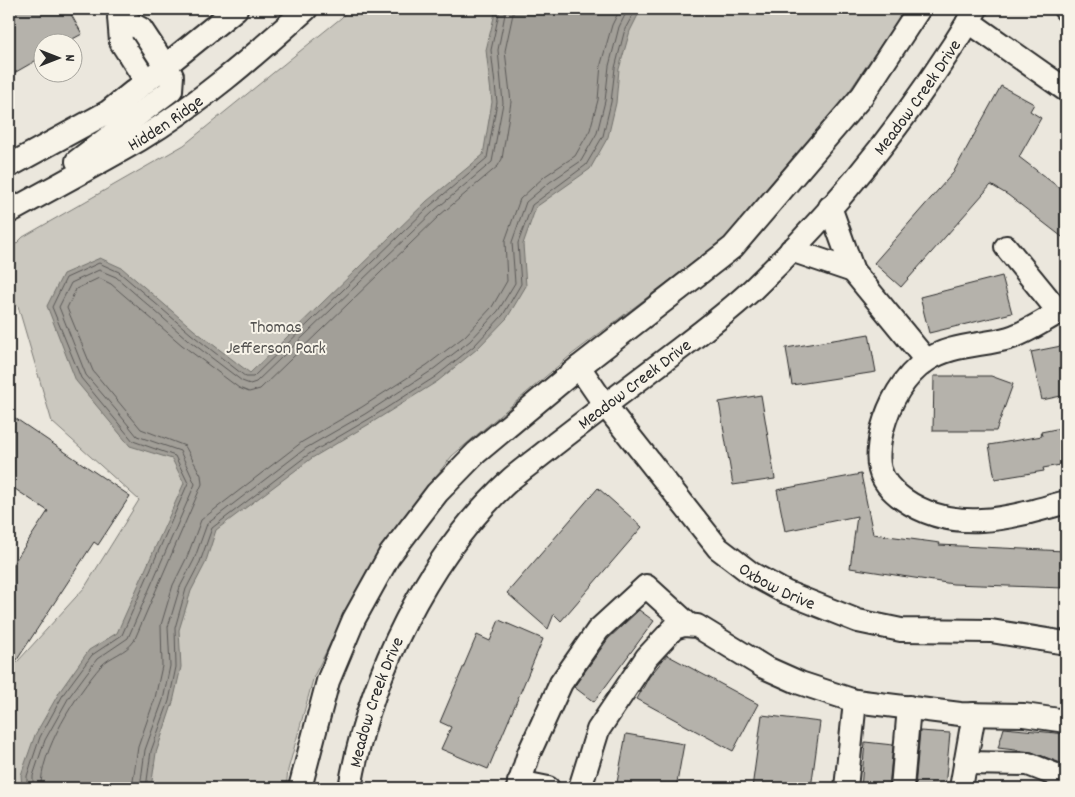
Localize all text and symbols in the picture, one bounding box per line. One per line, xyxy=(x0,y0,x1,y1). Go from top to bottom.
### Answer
north arrow xyxy=(32,32,82,82)
street label: Meadow Creek Drive xyxy=(869,35,969,162)
text: N xyxy=(59,55,79,62)
street label: Hidden Ridge xyxy=(124,90,210,159)
park label: Thomas Jefferson Park xyxy=(226,316,326,362)
street label: Meadow Creek Drive xyxy=(573,334,698,437)
street label: Oxbow Drive xyxy=(732,558,818,618)
street label: Meadow Creek Drive xyxy=(344,633,412,770)

